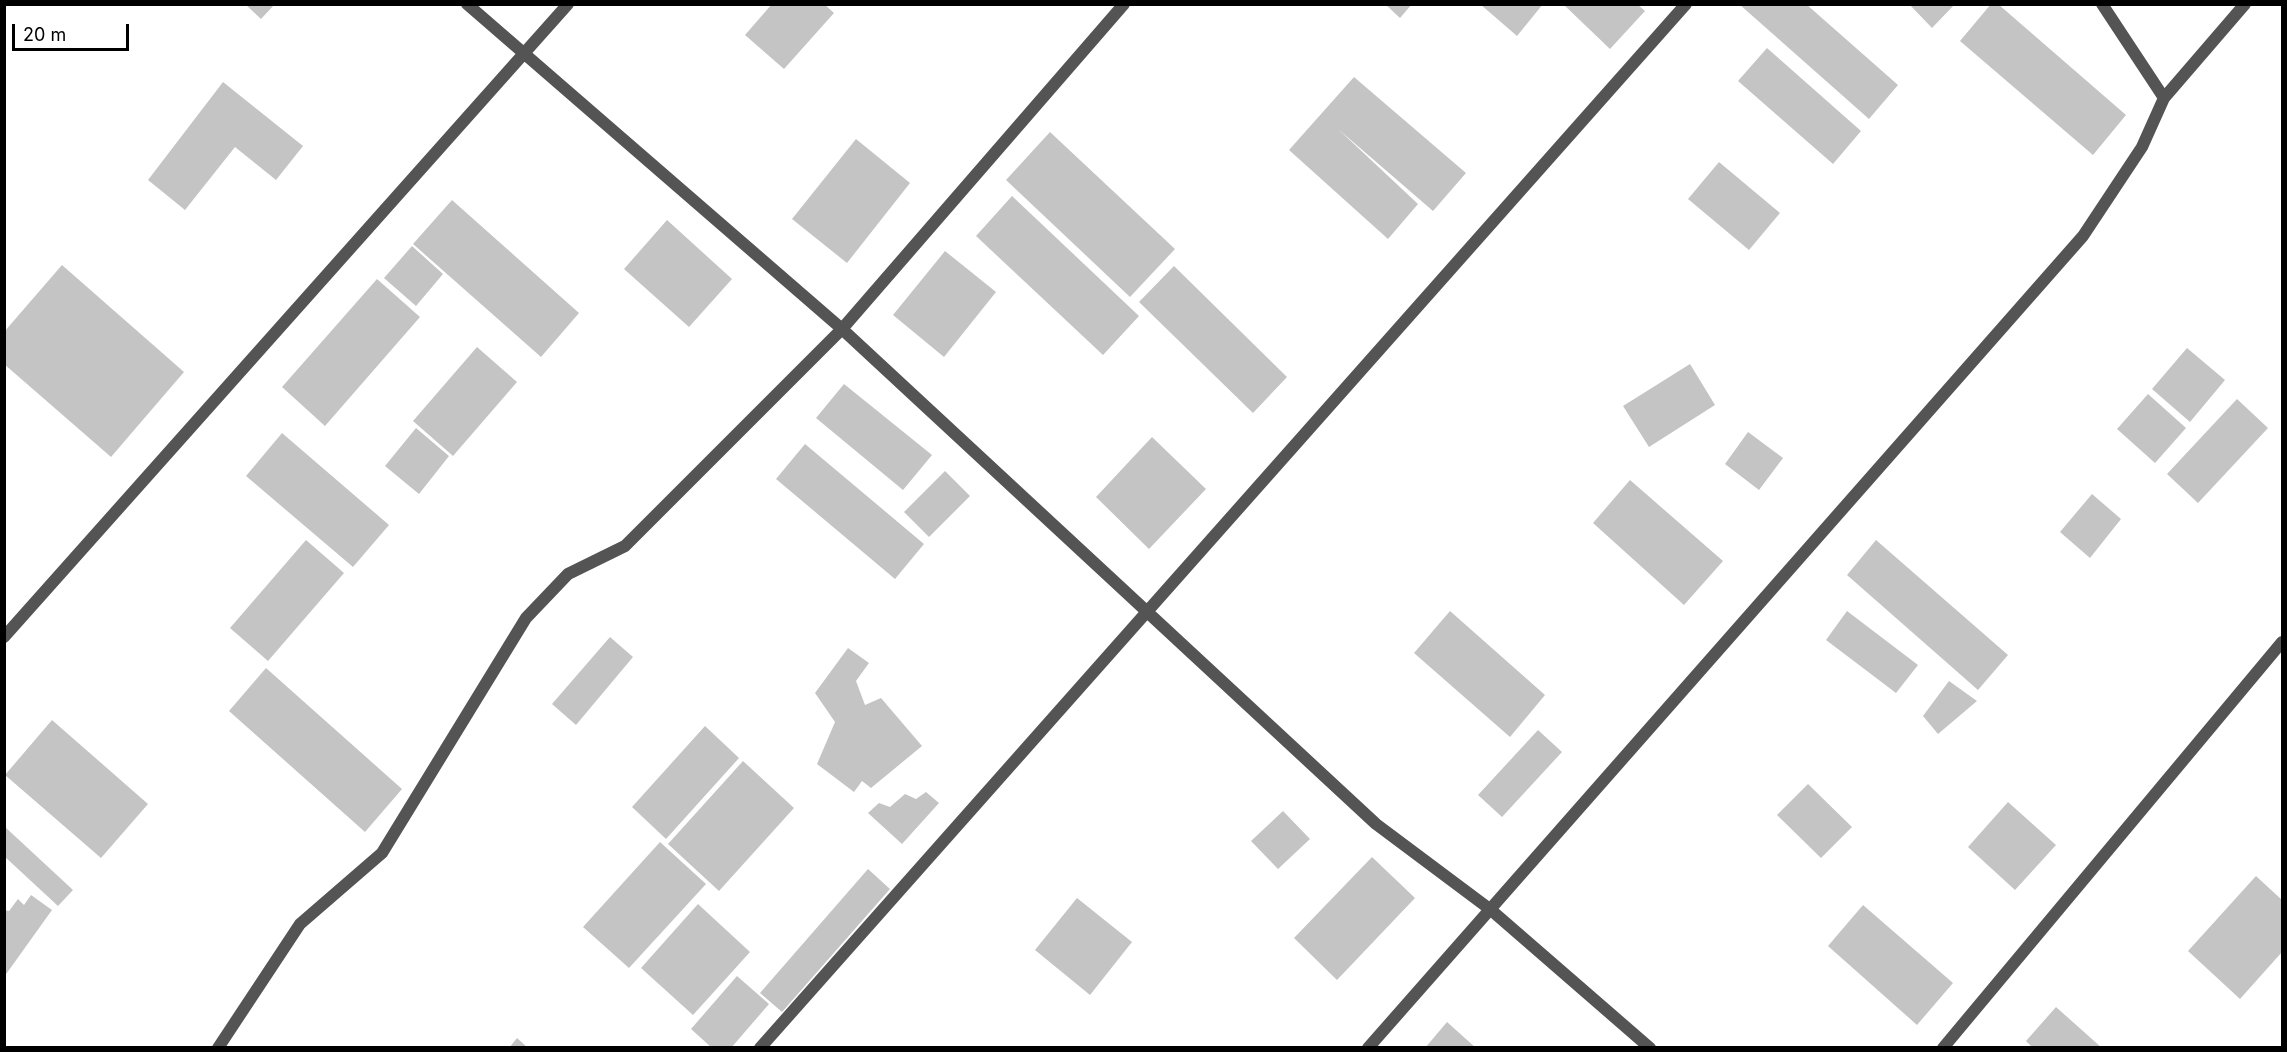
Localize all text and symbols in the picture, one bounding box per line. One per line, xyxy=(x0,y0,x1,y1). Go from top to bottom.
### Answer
scale bar xyxy=(15,12,132,50)
text: 20 m xyxy=(23,24,66,45)

